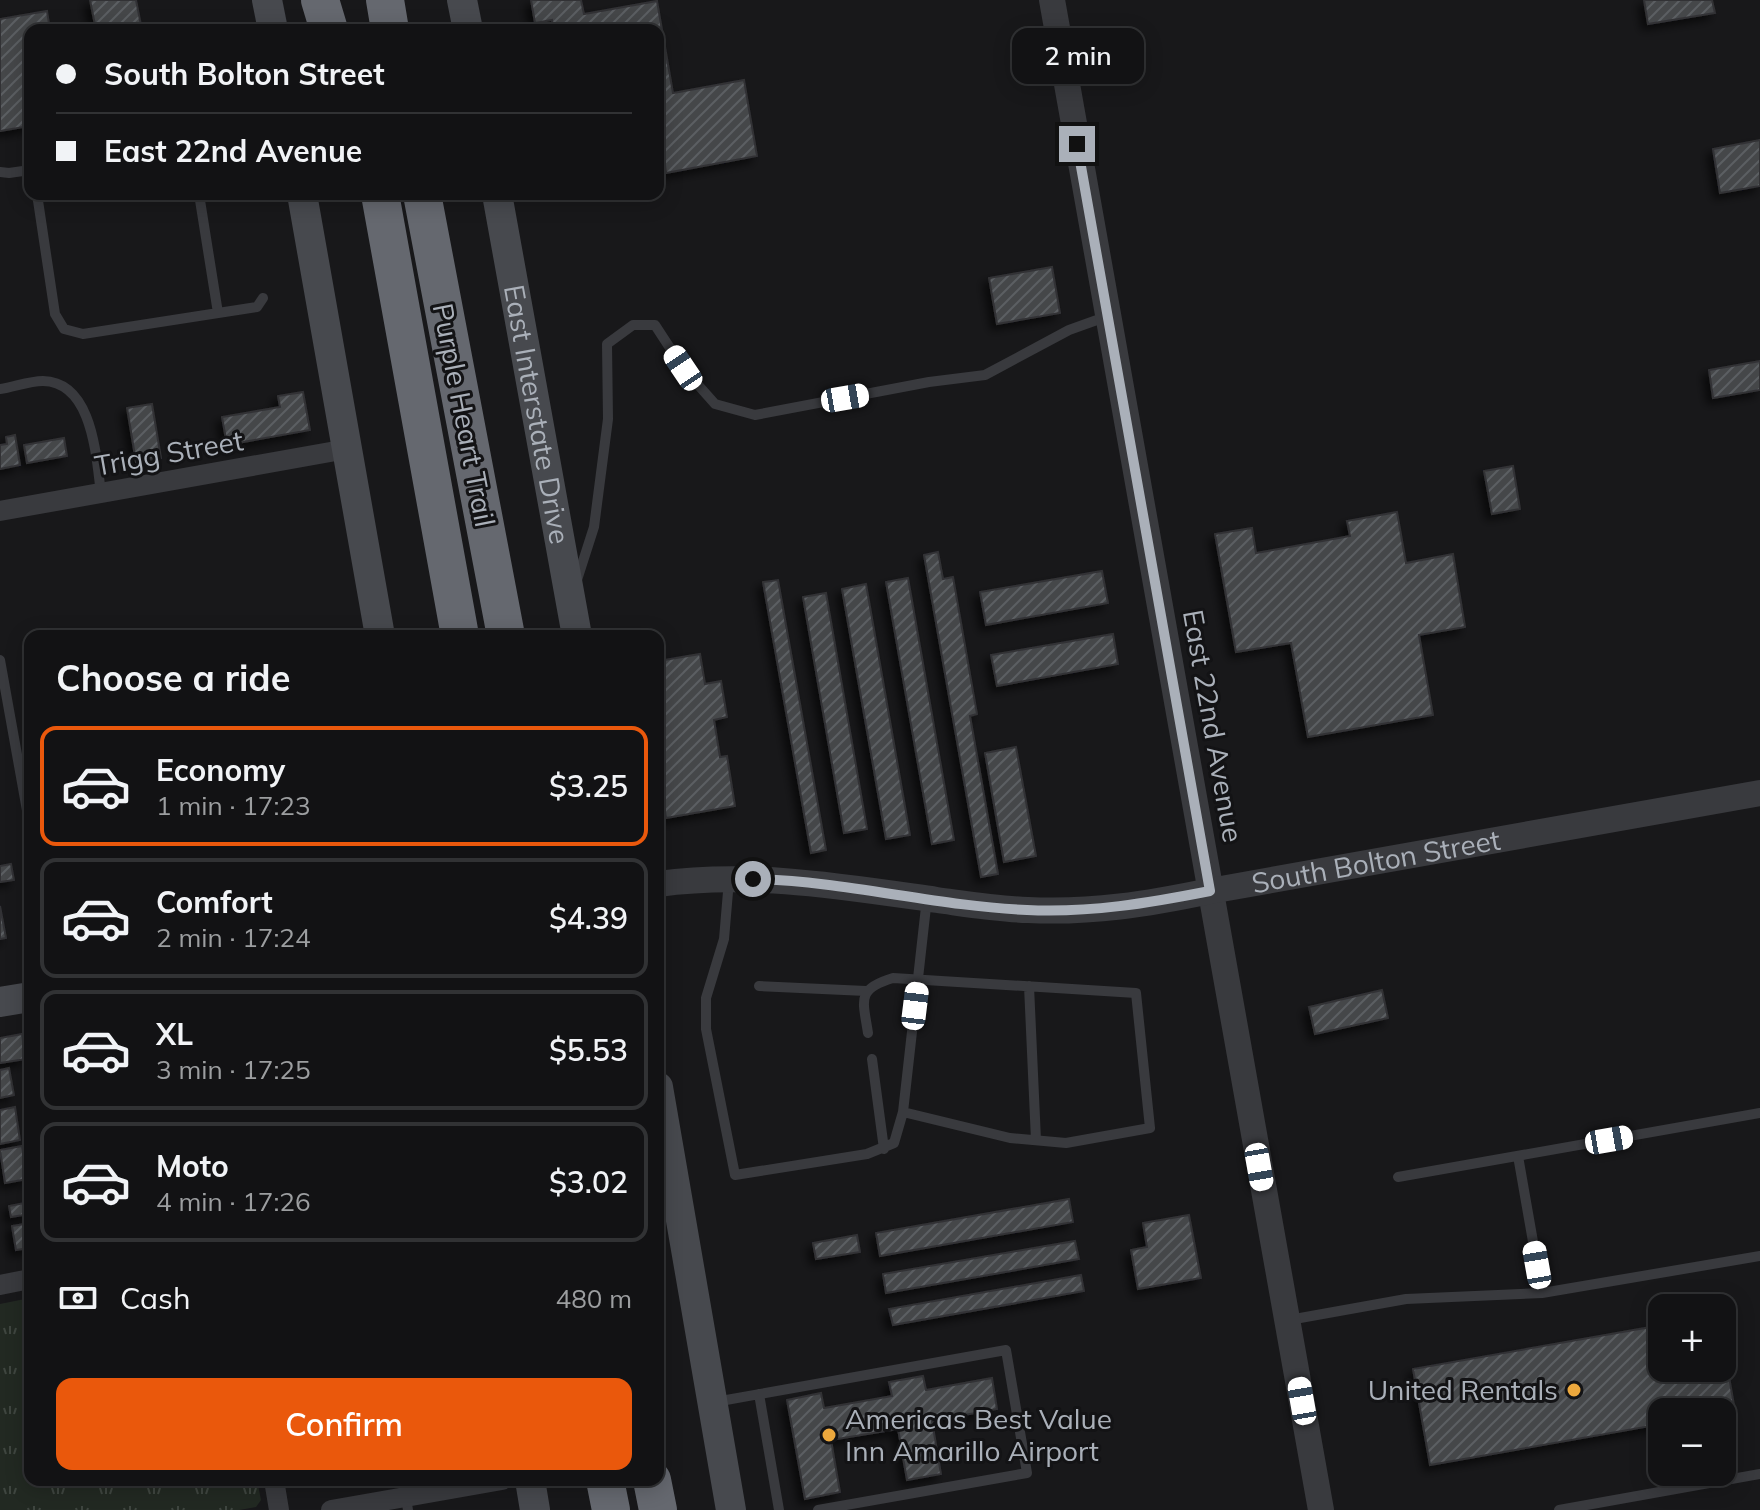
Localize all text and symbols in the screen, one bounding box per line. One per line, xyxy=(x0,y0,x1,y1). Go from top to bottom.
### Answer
callout: 2 min xyxy=(1011,28,1143,84)
text: 2 min xyxy=(1044,39,1112,72)
text: South Bolton Street xyxy=(104,55,385,93)
route end xyxy=(1059,126,1095,162)
text: East 22nd Avenue xyxy=(104,132,362,170)
street label: East Interstate Drive xyxy=(497,282,578,547)
street label: Purple Heart Trail xyxy=(426,300,503,530)
car xyxy=(660,341,706,395)
car xyxy=(819,382,871,414)
street label: Trigg Street xyxy=(92,422,246,483)
street label: East 22nd Avenue xyxy=(1176,607,1251,845)
text: Choose a ride xyxy=(56,655,290,700)
icon: car xyxy=(60,750,132,822)
text: Economy xyxy=(156,751,285,789)
text: $3.25 xyxy=(549,767,628,805)
text: 1 min · 17:23 xyxy=(156,789,311,822)
street label: South Bolton Street xyxy=(1249,822,1503,900)
route start xyxy=(735,861,771,897)
icon: car xyxy=(60,882,132,954)
text: Comfort xyxy=(156,883,273,921)
text: $4.39 xyxy=(549,899,628,937)
text: 2 min · 17:24 xyxy=(156,921,311,954)
car xyxy=(900,981,930,1031)
icon: car xyxy=(60,1014,132,1086)
text: XL xyxy=(156,1015,193,1053)
text: $5.53 xyxy=(549,1031,628,1069)
text: 3 min · 17:25 xyxy=(156,1053,311,1086)
car xyxy=(1583,1124,1635,1156)
car xyxy=(1243,1141,1275,1193)
icon: car xyxy=(60,1146,132,1218)
text: Moto xyxy=(156,1147,229,1185)
text: $3.02 xyxy=(549,1163,628,1201)
text: 4 min · 17:26 xyxy=(156,1185,311,1218)
car xyxy=(1521,1239,1553,1291)
icon: cash xyxy=(56,1276,100,1320)
text: Cash xyxy=(120,1279,191,1317)
text: 480 m xyxy=(556,1282,632,1315)
map controls xyxy=(1648,1294,1736,1486)
button: + xyxy=(1648,1294,1736,1382)
place label: United Rentals xyxy=(1368,1372,1558,1407)
car xyxy=(1286,1375,1318,1427)
button: Confirm xyxy=(56,1378,632,1470)
marker: United Rentals xyxy=(1565,1381,1583,1399)
button: − xyxy=(1648,1398,1736,1486)
place label: Americas Best Value Inn Amarillo Airport xyxy=(845,1401,1112,1468)
marker: Americas Best Value Inn Amarillo Airport xyxy=(820,1426,838,1444)

